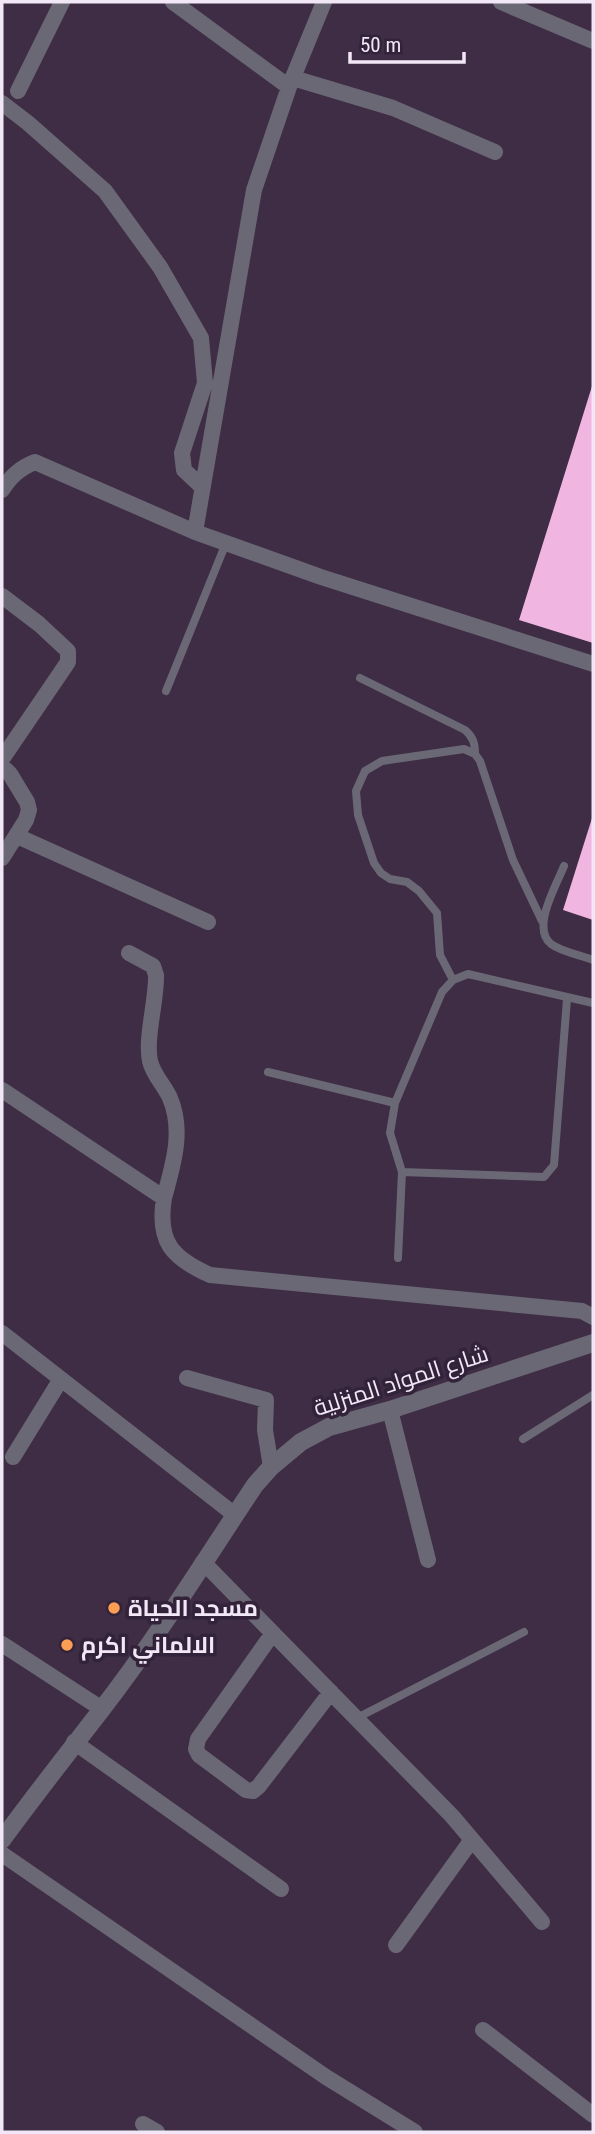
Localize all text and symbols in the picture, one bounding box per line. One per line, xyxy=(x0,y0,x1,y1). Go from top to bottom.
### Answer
scale bar xyxy=(350,21,464,65)
text: 50 m xyxy=(360,33,401,57)
street label: شارع المواد المنزلية xyxy=(310,1340,492,1424)
place label: مسجد الحياة xyxy=(128,1595,258,1622)
marker: مسجد الحياة xyxy=(106,1600,122,1616)
place label: الالماني اكرم xyxy=(81,1632,215,1664)
marker: الالماني اكرم xyxy=(59,1637,75,1653)

